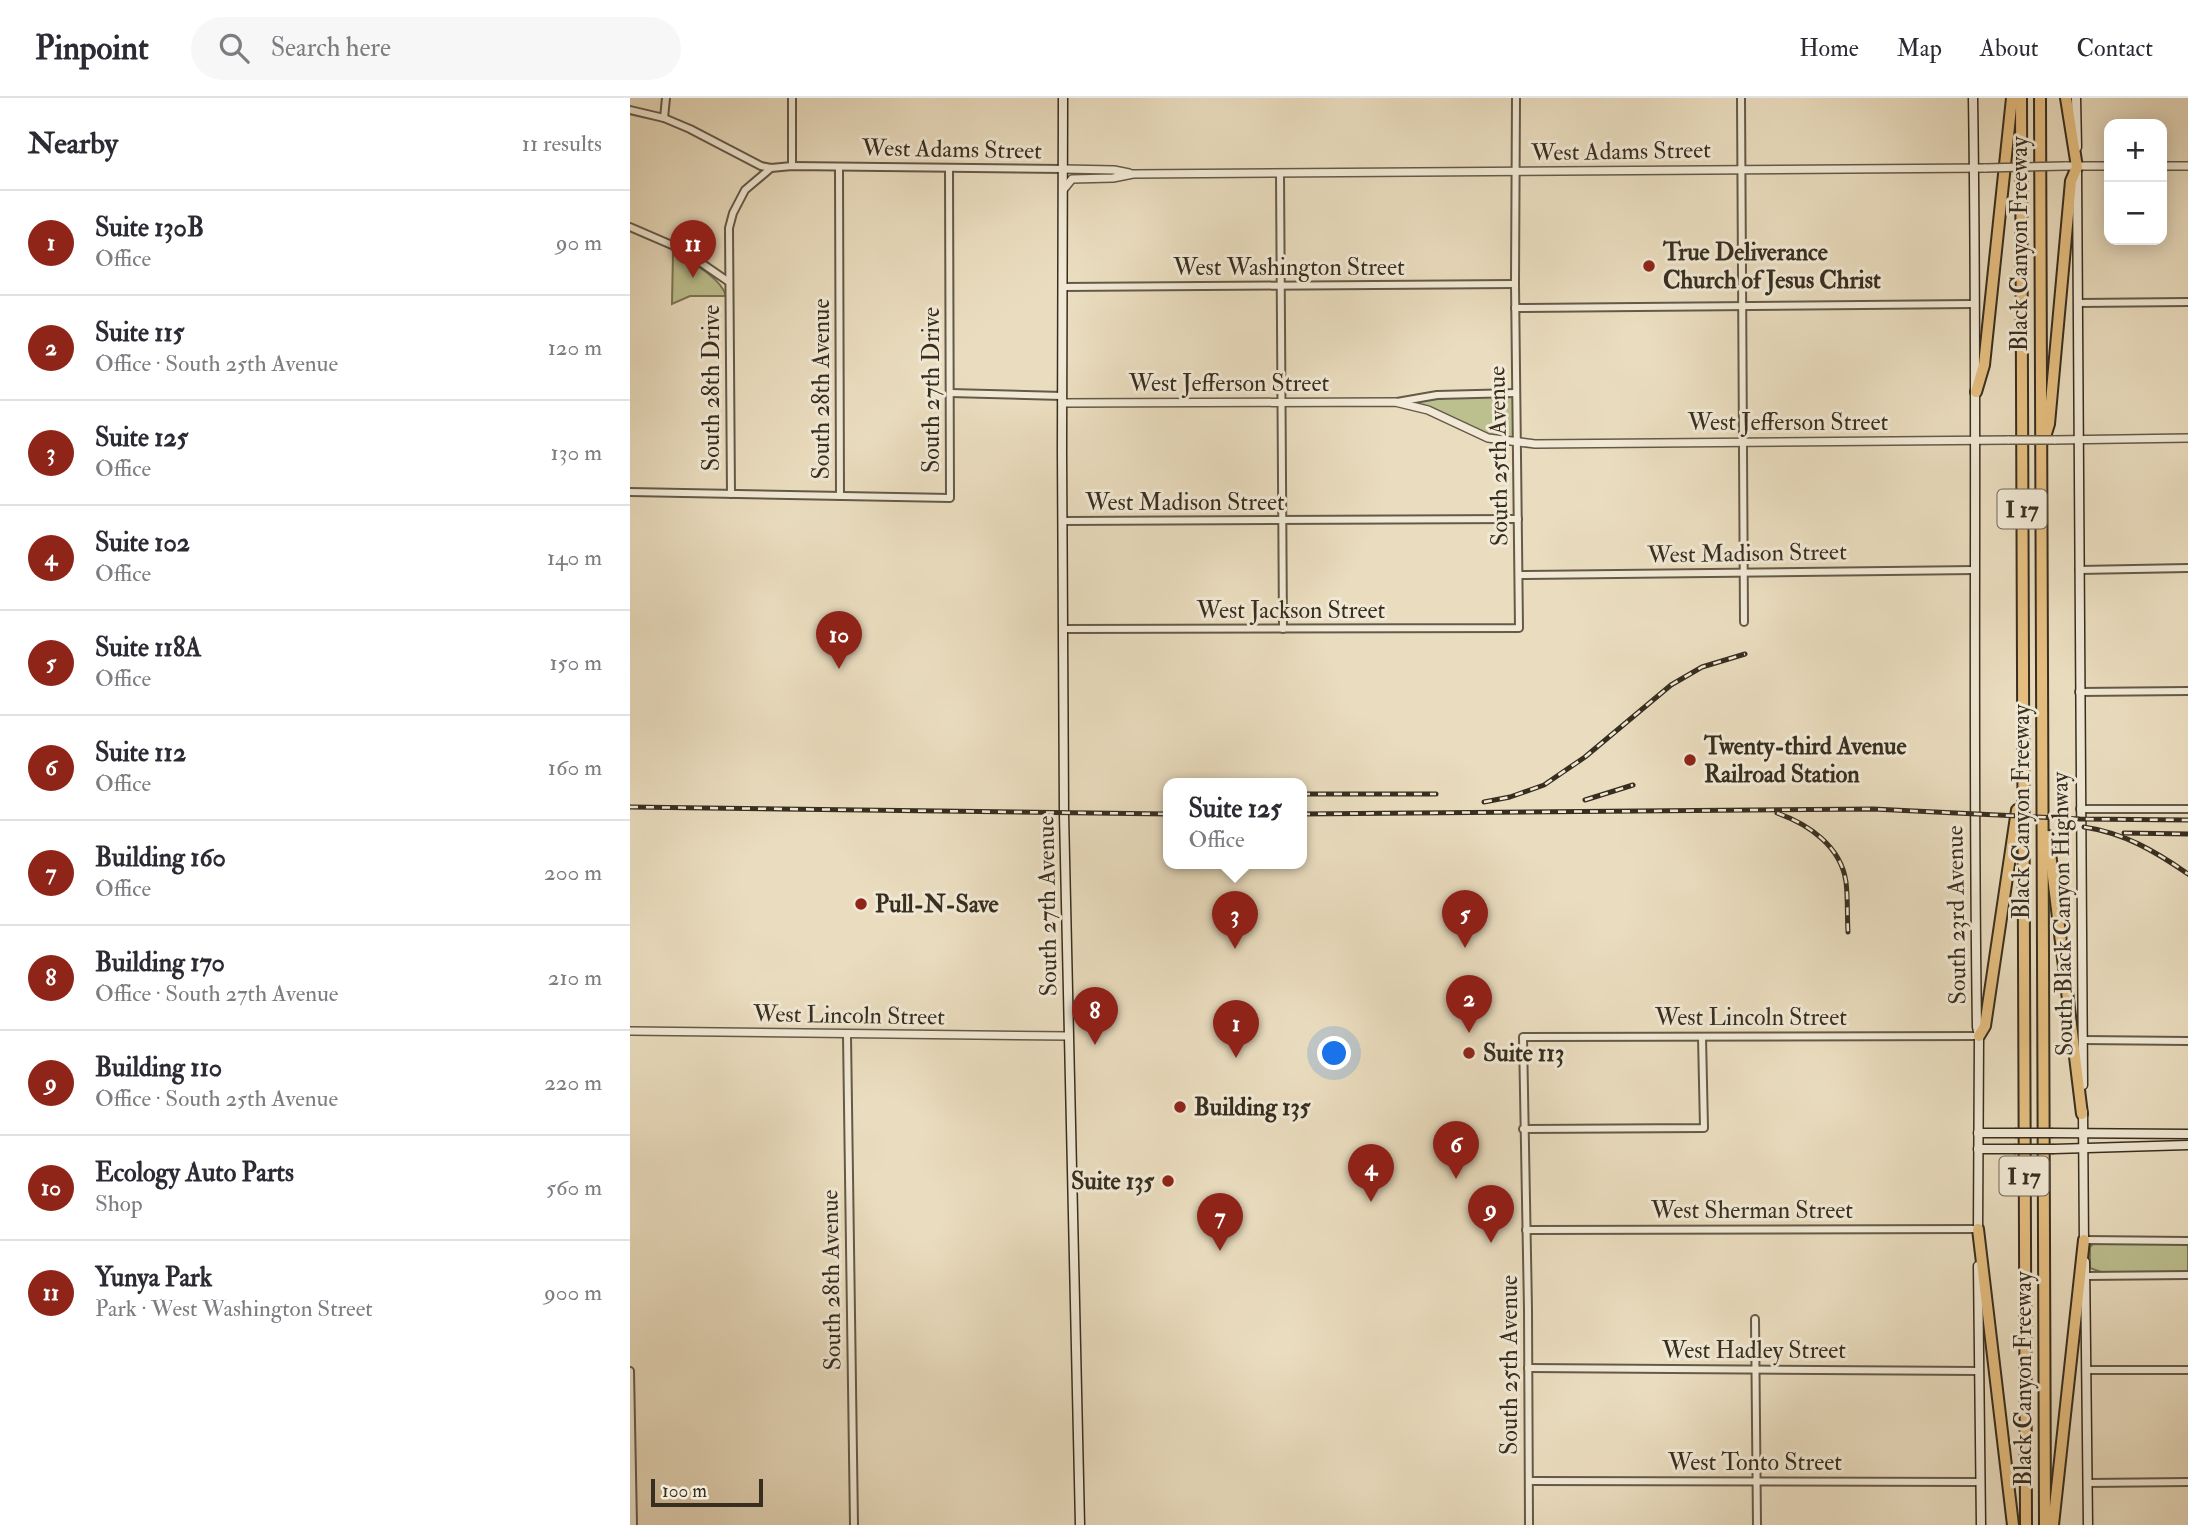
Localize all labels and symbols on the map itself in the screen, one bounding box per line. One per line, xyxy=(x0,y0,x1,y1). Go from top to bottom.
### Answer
street label: West Adams Street xyxy=(861,132,1042,167)
street label: West Adams Street xyxy=(1530,134,1711,169)
street label: Black Canyon Freeway xyxy=(2004,136,2035,352)
pin: 11 xyxy=(670,220,716,278)
place label: True Deliverance Church of Jesus Christ xyxy=(1662,237,1881,296)
street label: West Washington Street xyxy=(1172,252,1405,283)
marker: True Deliverance Church of Jesus Christ xyxy=(1641,258,1657,274)
street label: South 28th Avenue xyxy=(806,299,837,479)
street label: South 28th Drive xyxy=(696,305,727,471)
street label: South 27th Drive xyxy=(916,307,947,473)
street label: South 25th Avenue xyxy=(1481,366,1516,546)
street label: West Jefferson Street xyxy=(1128,368,1329,399)
street label: West Jefferson Street xyxy=(1687,407,1888,438)
street label: West Madison Street xyxy=(1084,487,1285,518)
road number: I 17 xyxy=(1998,490,2046,528)
street label: West Madison Street xyxy=(1646,536,1847,571)
street label: West Jackson Street xyxy=(1196,595,1385,626)
pin: 10 xyxy=(816,611,862,669)
street label: Black Canyon Freeway xyxy=(2006,704,2037,920)
place label: Twenty-third Avenue Railroad Station xyxy=(1703,731,1906,790)
marker: Twenty-third Avenue Railroad Station xyxy=(1682,752,1698,768)
street label: South Black Canyon Highway xyxy=(2045,771,2080,1056)
street label: South 27th Avenue xyxy=(1030,815,1065,997)
street label: South 23rd Avenue xyxy=(1939,825,1974,1005)
place label: Pull-N-Save xyxy=(875,889,999,920)
pin: 5 xyxy=(1442,890,1488,948)
pin: 3 xyxy=(1212,891,1258,949)
marker: Pull-N-Save xyxy=(853,896,869,912)
pin: 2 xyxy=(1446,975,1492,1033)
pin: 8 xyxy=(1072,987,1118,1045)
street label: West Lincoln Street xyxy=(752,998,945,1033)
pin: 1 xyxy=(1213,1000,1259,1058)
street label: West Lincoln Street xyxy=(1654,1002,1847,1033)
your location xyxy=(1317,1036,1351,1070)
place label: Suite 113 xyxy=(1483,1038,1564,1069)
marker: Suite 113 xyxy=(1461,1045,1477,1061)
place label: Building 135 xyxy=(1194,1092,1311,1123)
marker: Building 135 xyxy=(1172,1099,1188,1115)
pin: 6 xyxy=(1433,1121,1479,1179)
pin: 4 xyxy=(1348,1144,1394,1202)
road number: I 17 xyxy=(2000,1156,2048,1196)
place label: Suite 135 xyxy=(1071,1166,1154,1197)
marker: Suite 135 xyxy=(1160,1173,1176,1189)
pin: 9 xyxy=(1468,1185,1514,1243)
street label: South 28th Avenue xyxy=(814,1189,849,1371)
pin: 7 xyxy=(1197,1193,1243,1251)
street label: West Sherman Street xyxy=(1650,1195,1853,1226)
street label: Black Canyon Freeway xyxy=(2008,1271,2039,1487)
street label: South 25th Avenue xyxy=(1494,1275,1525,1455)
street label: West Hadley Street xyxy=(1661,1335,1846,1366)
street label: West Tonto Street xyxy=(1667,1447,1842,1478)
scale bar xyxy=(651,1476,763,1508)

